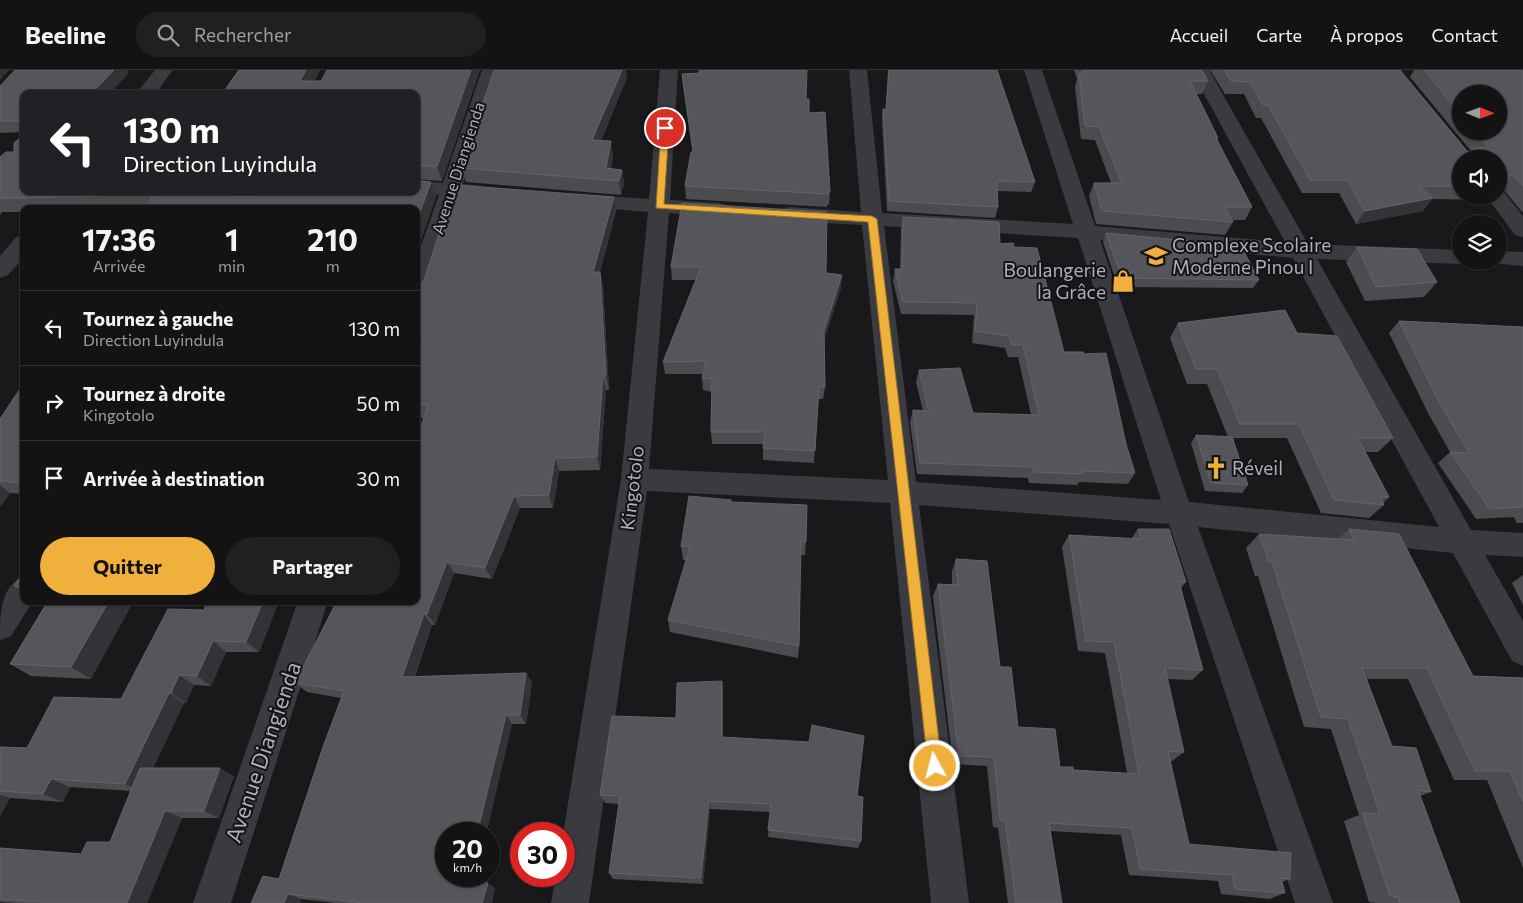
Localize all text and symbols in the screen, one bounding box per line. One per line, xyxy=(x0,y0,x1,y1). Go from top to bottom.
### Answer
search box xyxy=(136,12,486,57)
text: Beeline xyxy=(25,20,106,49)
icon: search xyxy=(154,21,182,49)
text: Rechercher xyxy=(194,23,292,46)
text: Accueil xyxy=(1170,24,1228,46)
text: Carte xyxy=(1256,24,1302,46)
text: À propos xyxy=(1330,24,1404,46)
text: Contact xyxy=(1432,24,1498,46)
north arrow xyxy=(1452,85,1508,140)
map controls xyxy=(1452,85,1507,270)
street label: Avenue Diangienda xyxy=(427,99,488,236)
text: 130 m xyxy=(123,107,220,150)
pin xyxy=(644,107,686,149)
icon: left xyxy=(40,110,105,175)
icon: arrive xyxy=(651,114,679,142)
text: Direction Luyindula xyxy=(123,150,317,177)
button: sound xyxy=(1452,150,1507,205)
button: layers xyxy=(1452,215,1507,270)
text: 17:36 xyxy=(82,220,156,257)
text: 1 xyxy=(225,220,238,257)
text: 210 xyxy=(307,220,358,257)
place label: Complexe Scolaire Moderne Pinou I xyxy=(1172,233,1331,278)
school or university icon: Complexe Scolaire Moderne Pinou I xyxy=(1143,243,1169,269)
text: Arrivée xyxy=(93,256,145,275)
text: min xyxy=(218,256,245,275)
text: m xyxy=(326,256,340,275)
place label: Boulangerie la Grâce xyxy=(1003,258,1106,303)
shop icon: Boulangerie la Grâce xyxy=(1110,268,1136,294)
text: Tournez à gauche xyxy=(83,307,233,330)
icon: left xyxy=(40,314,68,342)
text: 130 m xyxy=(348,317,400,340)
text: Direction Luyindula xyxy=(83,330,224,349)
text: Tournez à droite xyxy=(83,382,225,405)
icon: right xyxy=(40,389,68,417)
text: 50 m xyxy=(356,392,400,415)
text: Kingotolo xyxy=(83,405,155,424)
street label: Kingotolo xyxy=(615,444,648,532)
church icon: Réveil xyxy=(1203,455,1229,481)
place label: Réveil xyxy=(1232,456,1283,479)
icon: arrive xyxy=(40,464,68,492)
text: Arrivée à destination xyxy=(83,467,265,490)
text: 30 m xyxy=(357,467,400,490)
button: Quitter xyxy=(40,537,215,595)
button: Partager xyxy=(225,537,400,595)
street label: Avenue Diangienda xyxy=(219,658,306,846)
position arrow xyxy=(908,739,960,791)
speed limit sign: 30 xyxy=(510,822,575,887)
text: 20 xyxy=(452,833,483,863)
text: km/h xyxy=(453,860,482,874)

